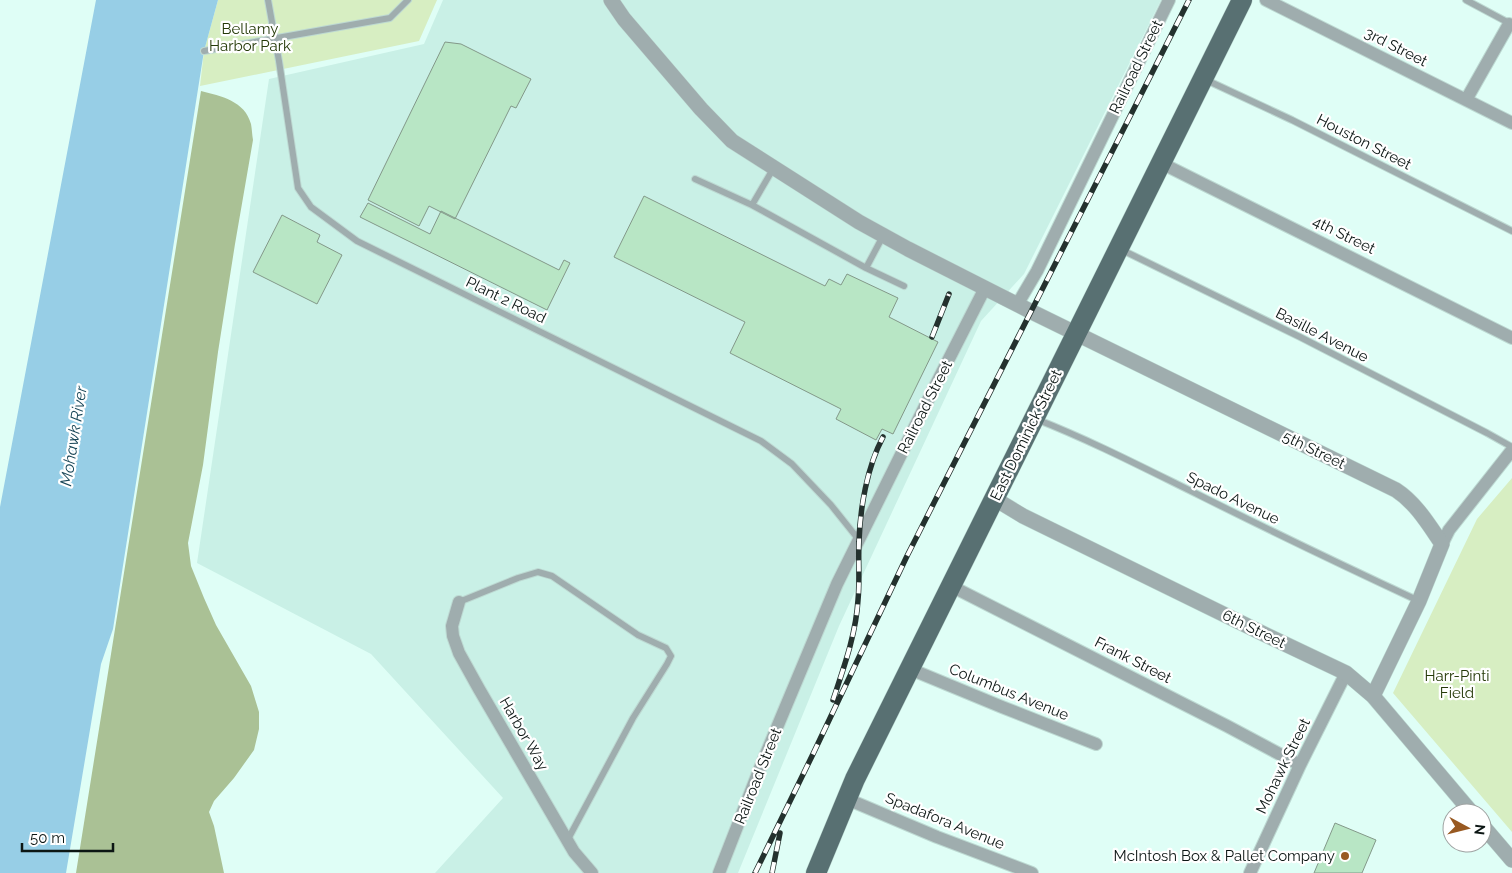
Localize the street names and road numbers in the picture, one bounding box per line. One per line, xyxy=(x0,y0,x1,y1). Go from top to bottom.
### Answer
street label: Railroad Street xyxy=(1106,17,1166,117)
street label: 3rd Street xyxy=(1362,24,1430,70)
street label: Houston Street xyxy=(1314,110,1414,174)
street label: 4th Street xyxy=(1310,212,1378,258)
street label: Plant 2 Road xyxy=(463,273,549,327)
street label: Basille Avenue xyxy=(1273,304,1372,366)
street label: Railroad Street xyxy=(894,357,956,457)
street label: East Dominick Street xyxy=(986,366,1066,504)
street label: 5th Street xyxy=(1280,427,1348,473)
street label: Spado Avenue xyxy=(1184,468,1282,528)
street label: 6th Street xyxy=(1219,606,1289,652)
street label: Frank Street xyxy=(1092,633,1174,687)
street label: Columbus Avenue xyxy=(947,660,1072,724)
street label: Harbor Way xyxy=(496,694,552,774)
street label: Mohawk Street xyxy=(1252,715,1314,817)
street label: Railroad Street xyxy=(731,725,785,827)
street label: Spadafora Avenue xyxy=(883,789,1007,853)

